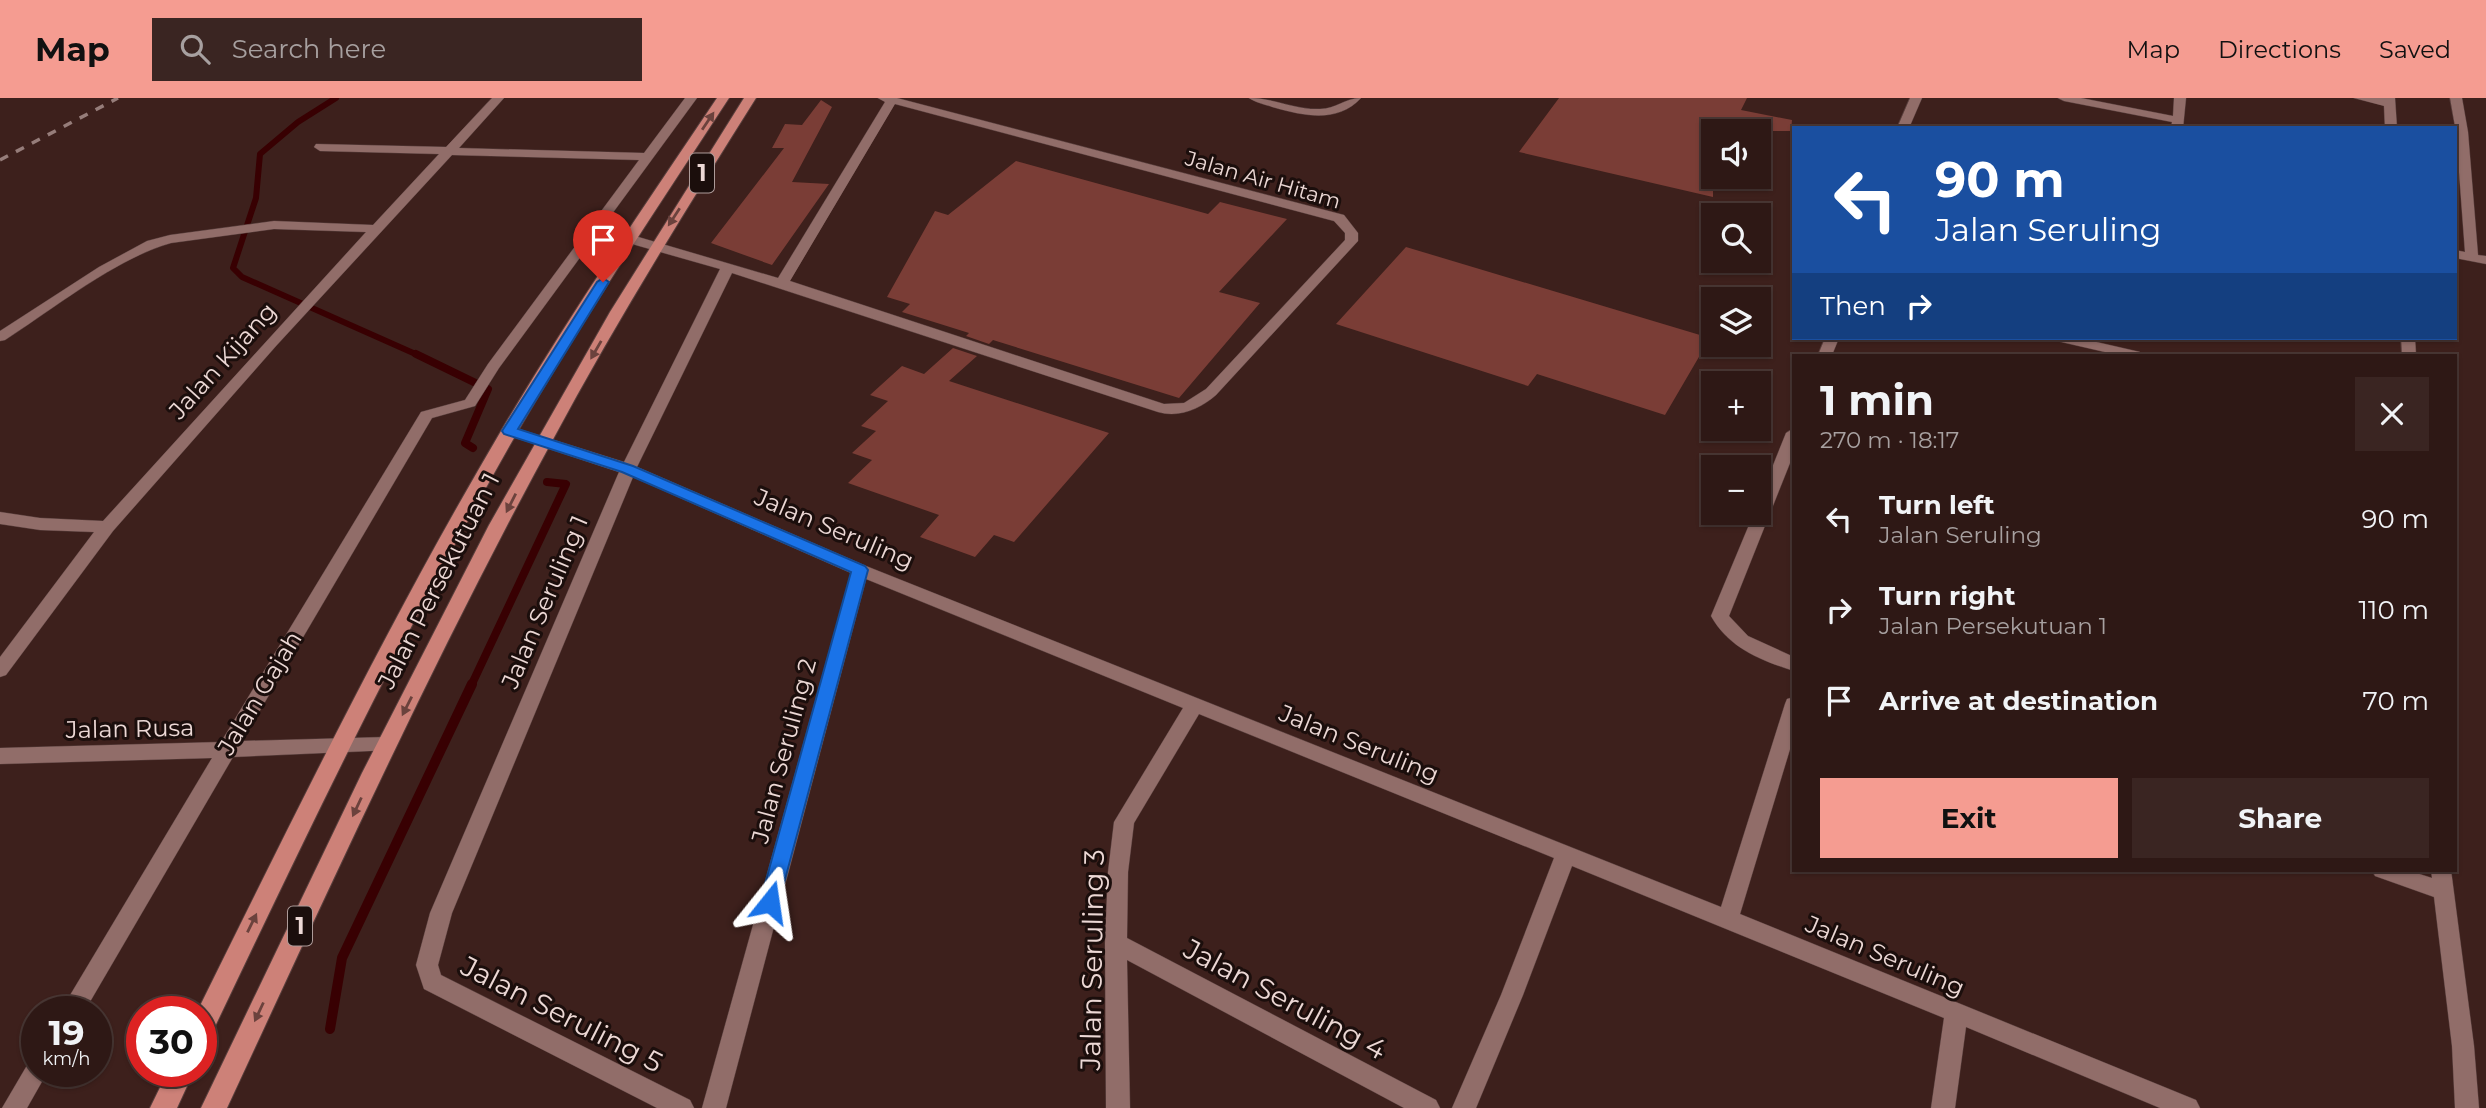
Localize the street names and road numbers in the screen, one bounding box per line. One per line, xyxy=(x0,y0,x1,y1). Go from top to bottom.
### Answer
street label: Jalan Air Hitam xyxy=(1182,145,1344,214)
road number: 1 xyxy=(690,153,714,192)
street label: Jalan Kijang xyxy=(162,297,282,425)
street label: Jalan Persekutuan 1 xyxy=(371,468,505,694)
street label: Jalan Seruling xyxy=(749,482,918,575)
street label: Jalan Seruling 1 xyxy=(495,511,594,693)
street label: Jalan Gajah xyxy=(211,626,308,761)
street label: Jalan Seruling 2 xyxy=(745,655,822,847)
street label: Jalan Seruling xyxy=(1274,698,1443,789)
street label: Jalan Rusa xyxy=(64,713,195,744)
street label: Jalan Seruling 3 xyxy=(1073,849,1111,1072)
road number: 1 xyxy=(288,906,312,946)
street label: Jalan Seruling xyxy=(1800,909,1969,1002)
street label: Jalan Seruling 4 xyxy=(1177,931,1392,1067)
street label: Jalan Seruling 5 xyxy=(455,948,668,1079)

